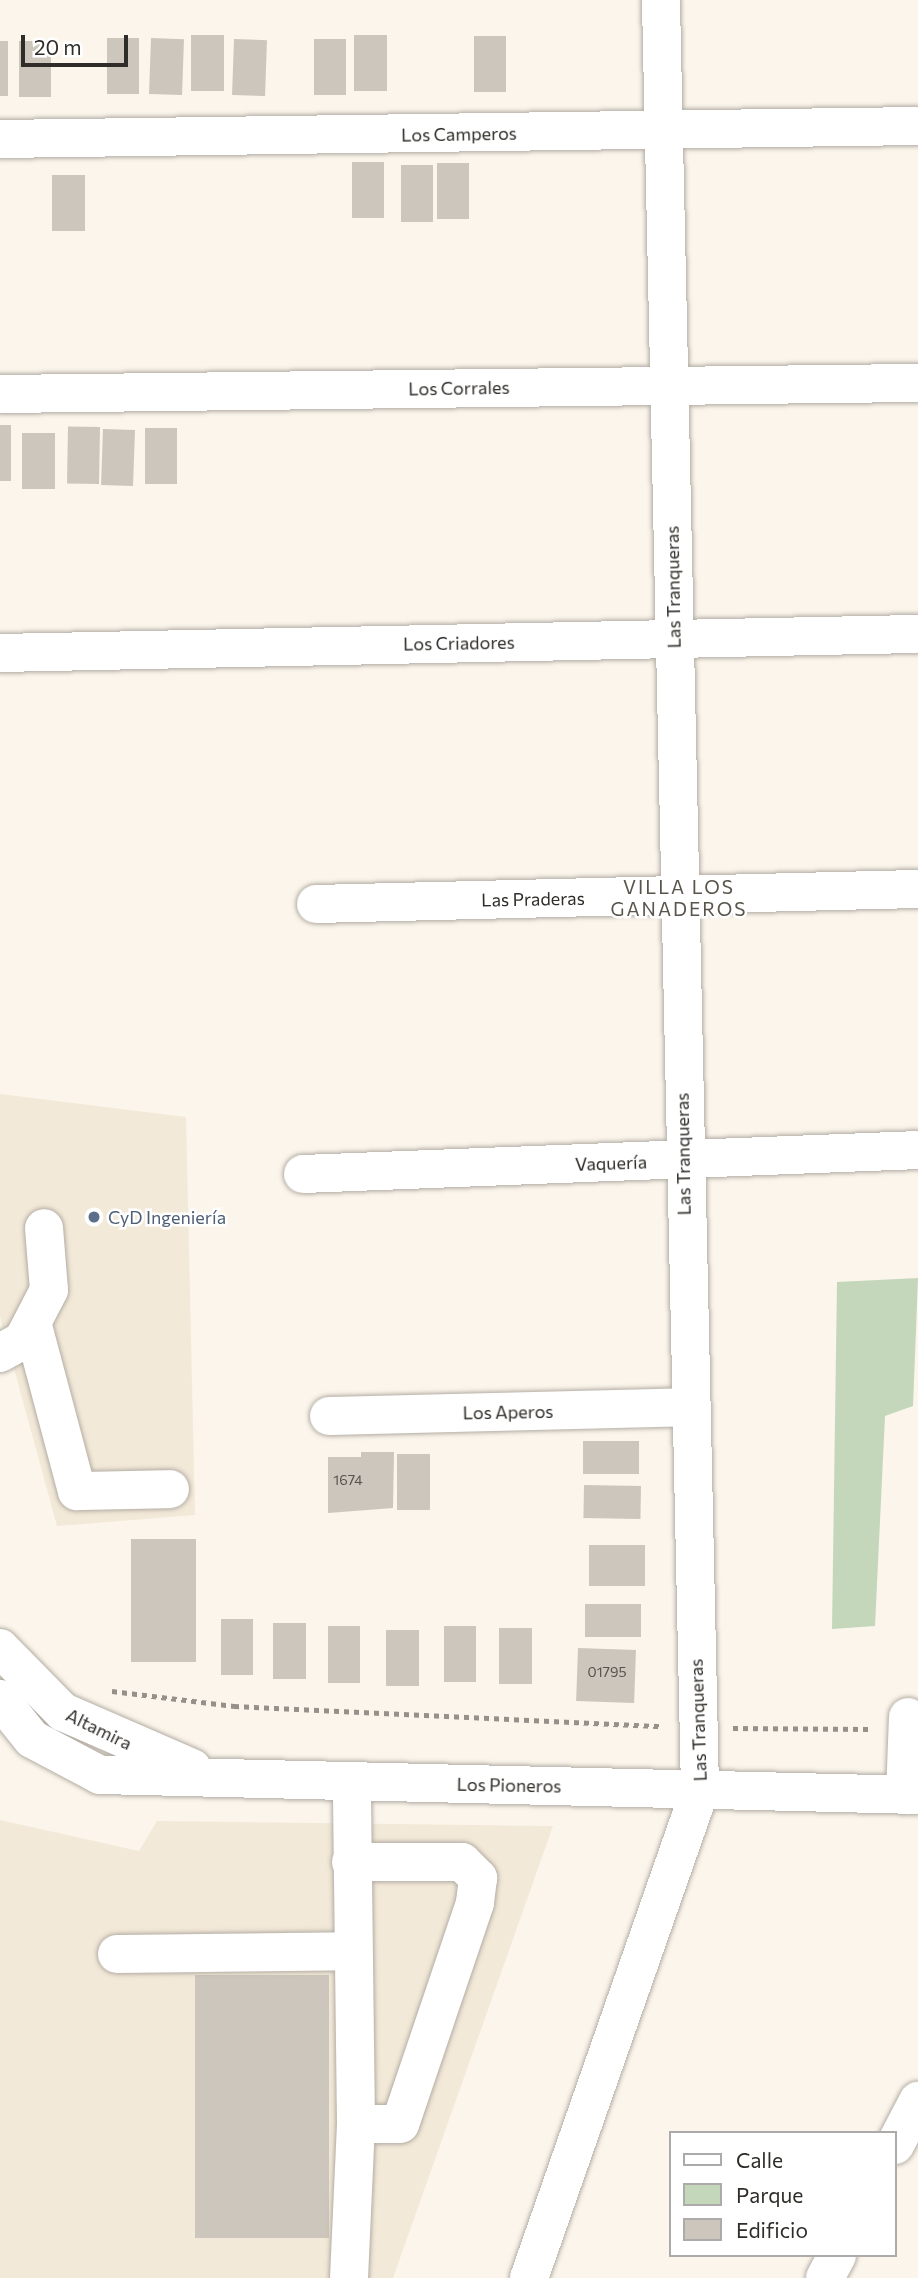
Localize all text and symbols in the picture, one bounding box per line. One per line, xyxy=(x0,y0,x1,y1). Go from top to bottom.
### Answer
scale bar xyxy=(24,21,131,65)
text: 20 m xyxy=(34,34,82,59)
street label: Los Camperos xyxy=(401,122,517,146)
street label: Los Corrales xyxy=(408,376,510,400)
street label: Las Tranqueras xyxy=(661,525,685,649)
street label: Los Criadores xyxy=(403,631,515,655)
district label: VILLA LOS GANADEROS xyxy=(612,876,746,920)
street label: Las Praderas xyxy=(481,887,585,911)
street label: Las Tranqueras xyxy=(671,1092,695,1216)
street label: Vaquería xyxy=(575,1151,647,1175)
place label: CyD Ingeniería xyxy=(108,1206,226,1228)
marker: CyD Ingeniería xyxy=(86,1209,102,1225)
street label: Los Aperos xyxy=(462,1400,554,1424)
house number: 1674 xyxy=(333,1472,363,1488)
street label: Las Tranqueras xyxy=(685,1658,711,1782)
house number: 01795 xyxy=(587,1664,627,1680)
street label: Altamira xyxy=(63,1704,135,1754)
street label: Los Pioneros xyxy=(456,1773,562,1797)
legend xyxy=(670,2131,897,2257)
text: Calle xyxy=(736,2147,783,2172)
text: Parque xyxy=(736,2182,803,2207)
text: Edificio xyxy=(736,2217,808,2242)

